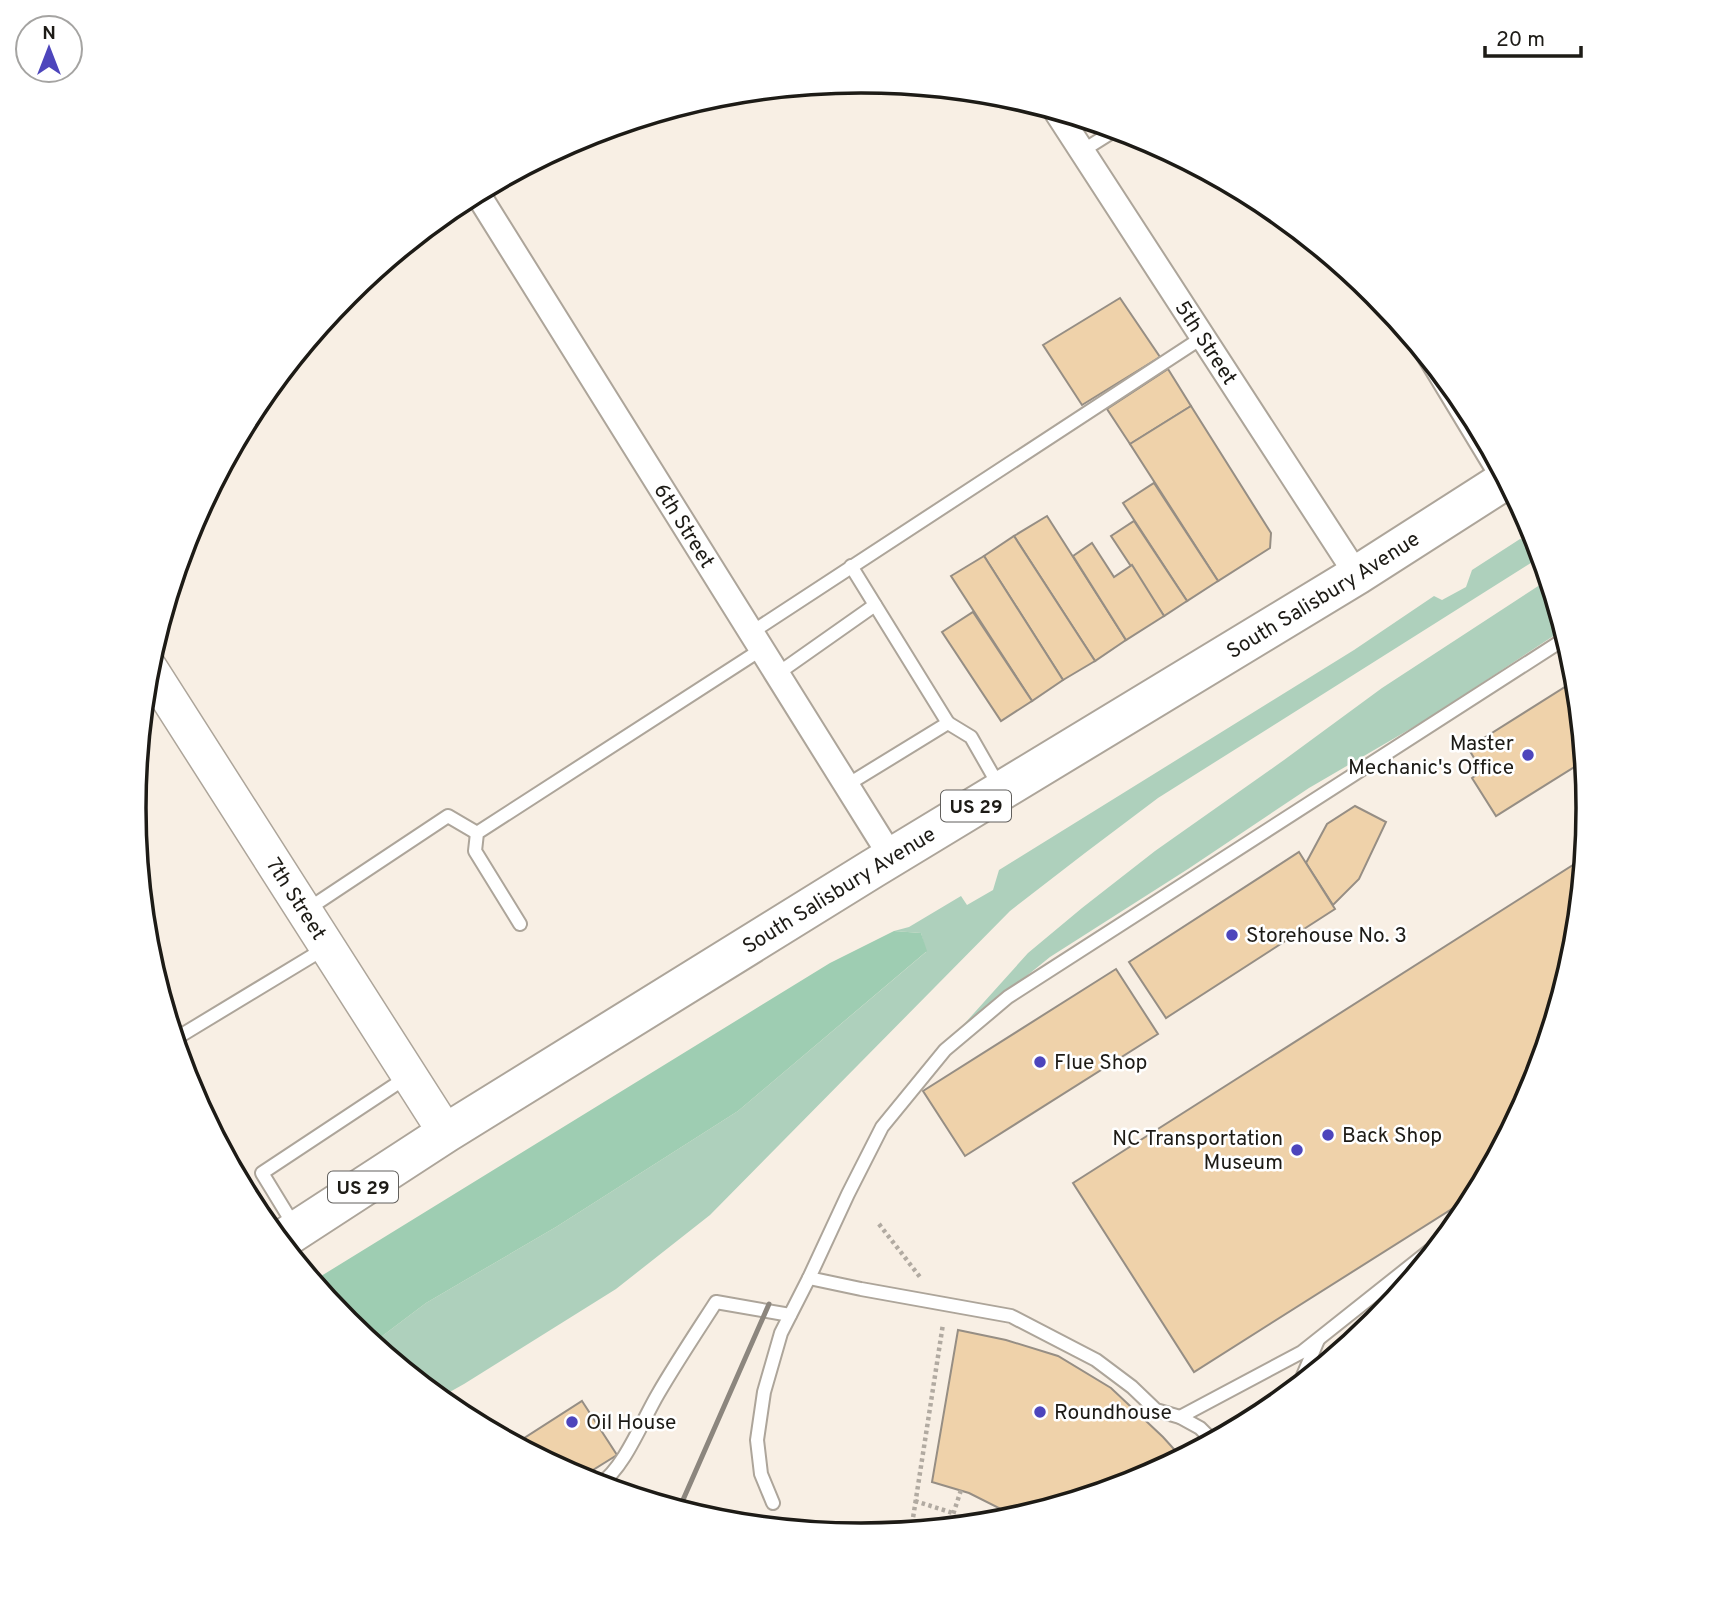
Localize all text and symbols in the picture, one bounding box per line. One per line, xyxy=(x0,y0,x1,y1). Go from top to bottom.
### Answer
north arrow xyxy=(14,14,84,84)
scale bar xyxy=(1485,14,1581,58)
text: N xyxy=(42,22,56,46)
text: 20 m xyxy=(1496,27,1545,54)
street label: 5th Street xyxy=(1168,296,1242,391)
street label: 6th Street xyxy=(647,479,720,574)
street label: South Salisbury Avenue xyxy=(1222,526,1425,666)
place label: Master Mechanic's Office xyxy=(1348,731,1514,782)
marker: Master Mechanic's Office xyxy=(1520,747,1536,763)
road number: US 29 xyxy=(941,790,1011,821)
street label: South Salisbury Avenue xyxy=(738,822,941,961)
street label: 7th Street xyxy=(259,853,331,946)
place label: Storehouse No. 3 xyxy=(1246,923,1407,950)
marker: Storehouse No. 3 xyxy=(1224,927,1240,943)
place label: Flue Shop xyxy=(1054,1050,1147,1077)
marker: Flue Shop xyxy=(1032,1054,1048,1070)
place label: Back Shop xyxy=(1342,1123,1442,1150)
place label: NC Transportation Museum xyxy=(1112,1126,1283,1177)
marker: Back Shop xyxy=(1320,1127,1336,1143)
marker: NC Transportation Museum xyxy=(1289,1142,1305,1158)
road number: US 29 xyxy=(328,1172,398,1203)
place label: Roundhouse xyxy=(1054,1400,1172,1427)
marker: Roundhouse xyxy=(1032,1404,1048,1420)
place label: Oil House xyxy=(586,1410,676,1437)
marker: Oil House xyxy=(564,1414,580,1430)

